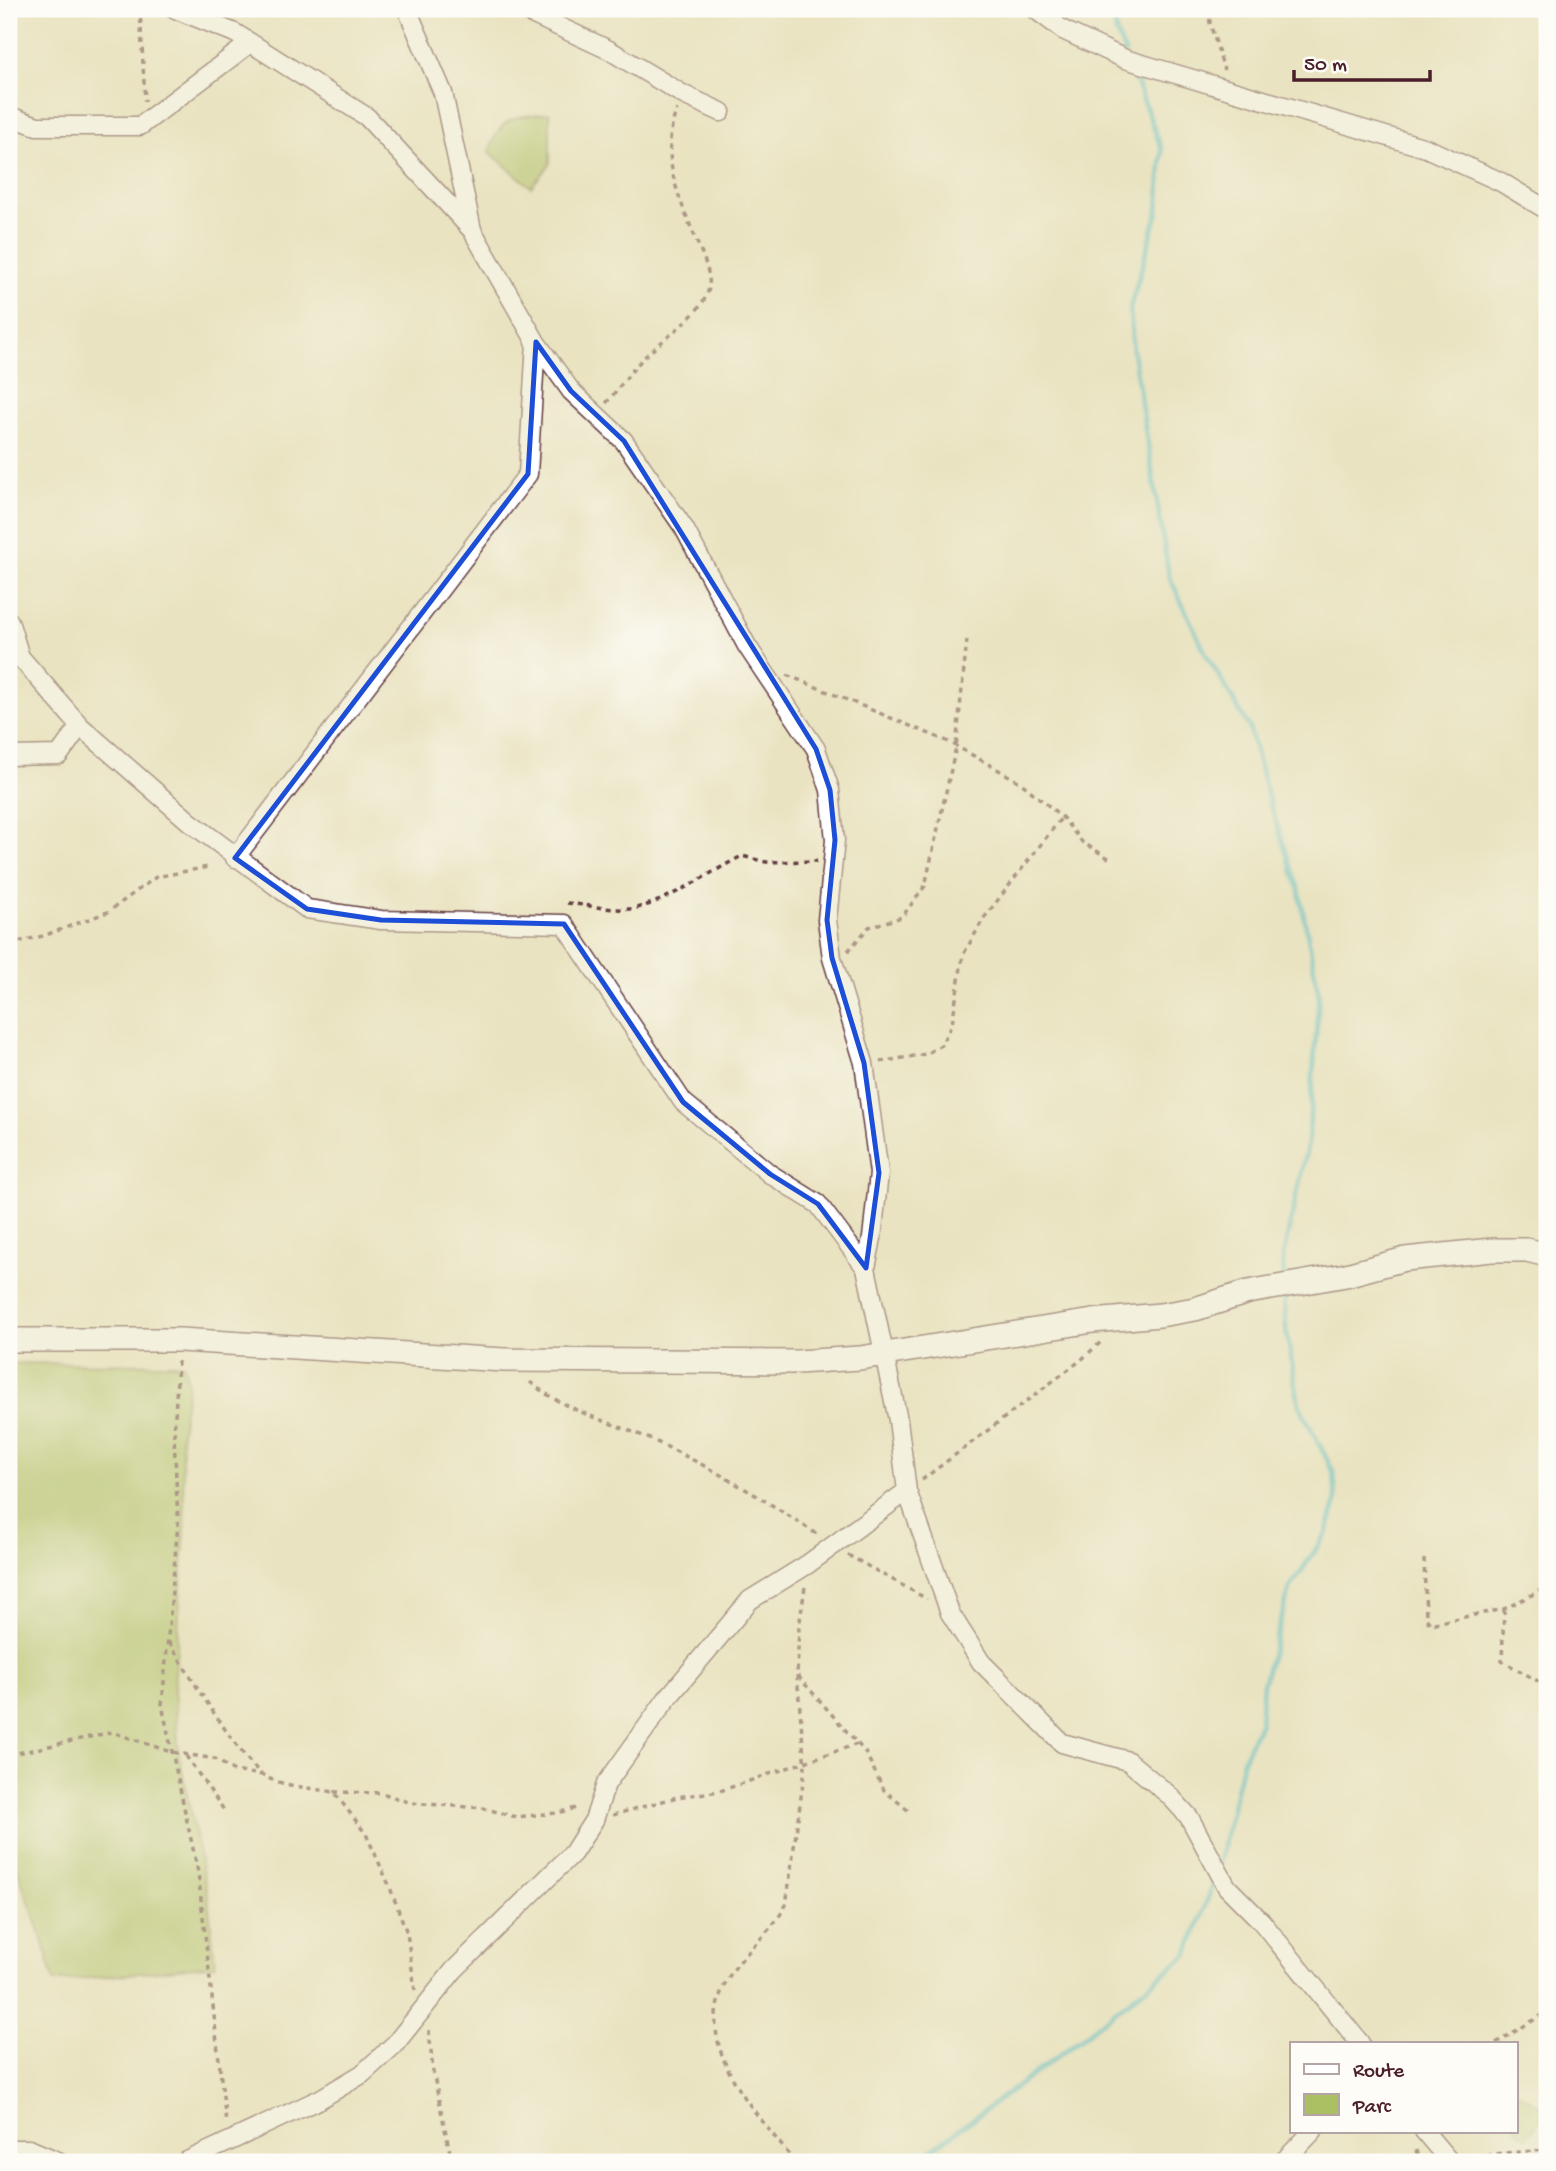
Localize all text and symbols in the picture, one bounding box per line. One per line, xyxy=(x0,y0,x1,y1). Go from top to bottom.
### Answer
scale bar xyxy=(1294,38,1430,82)
text: 50 m xyxy=(1304,54,1347,79)
legend xyxy=(1290,2042,1518,2132)
text: Route xyxy=(1353,2060,1405,2085)
text: Parc xyxy=(1352,2096,1392,2121)

